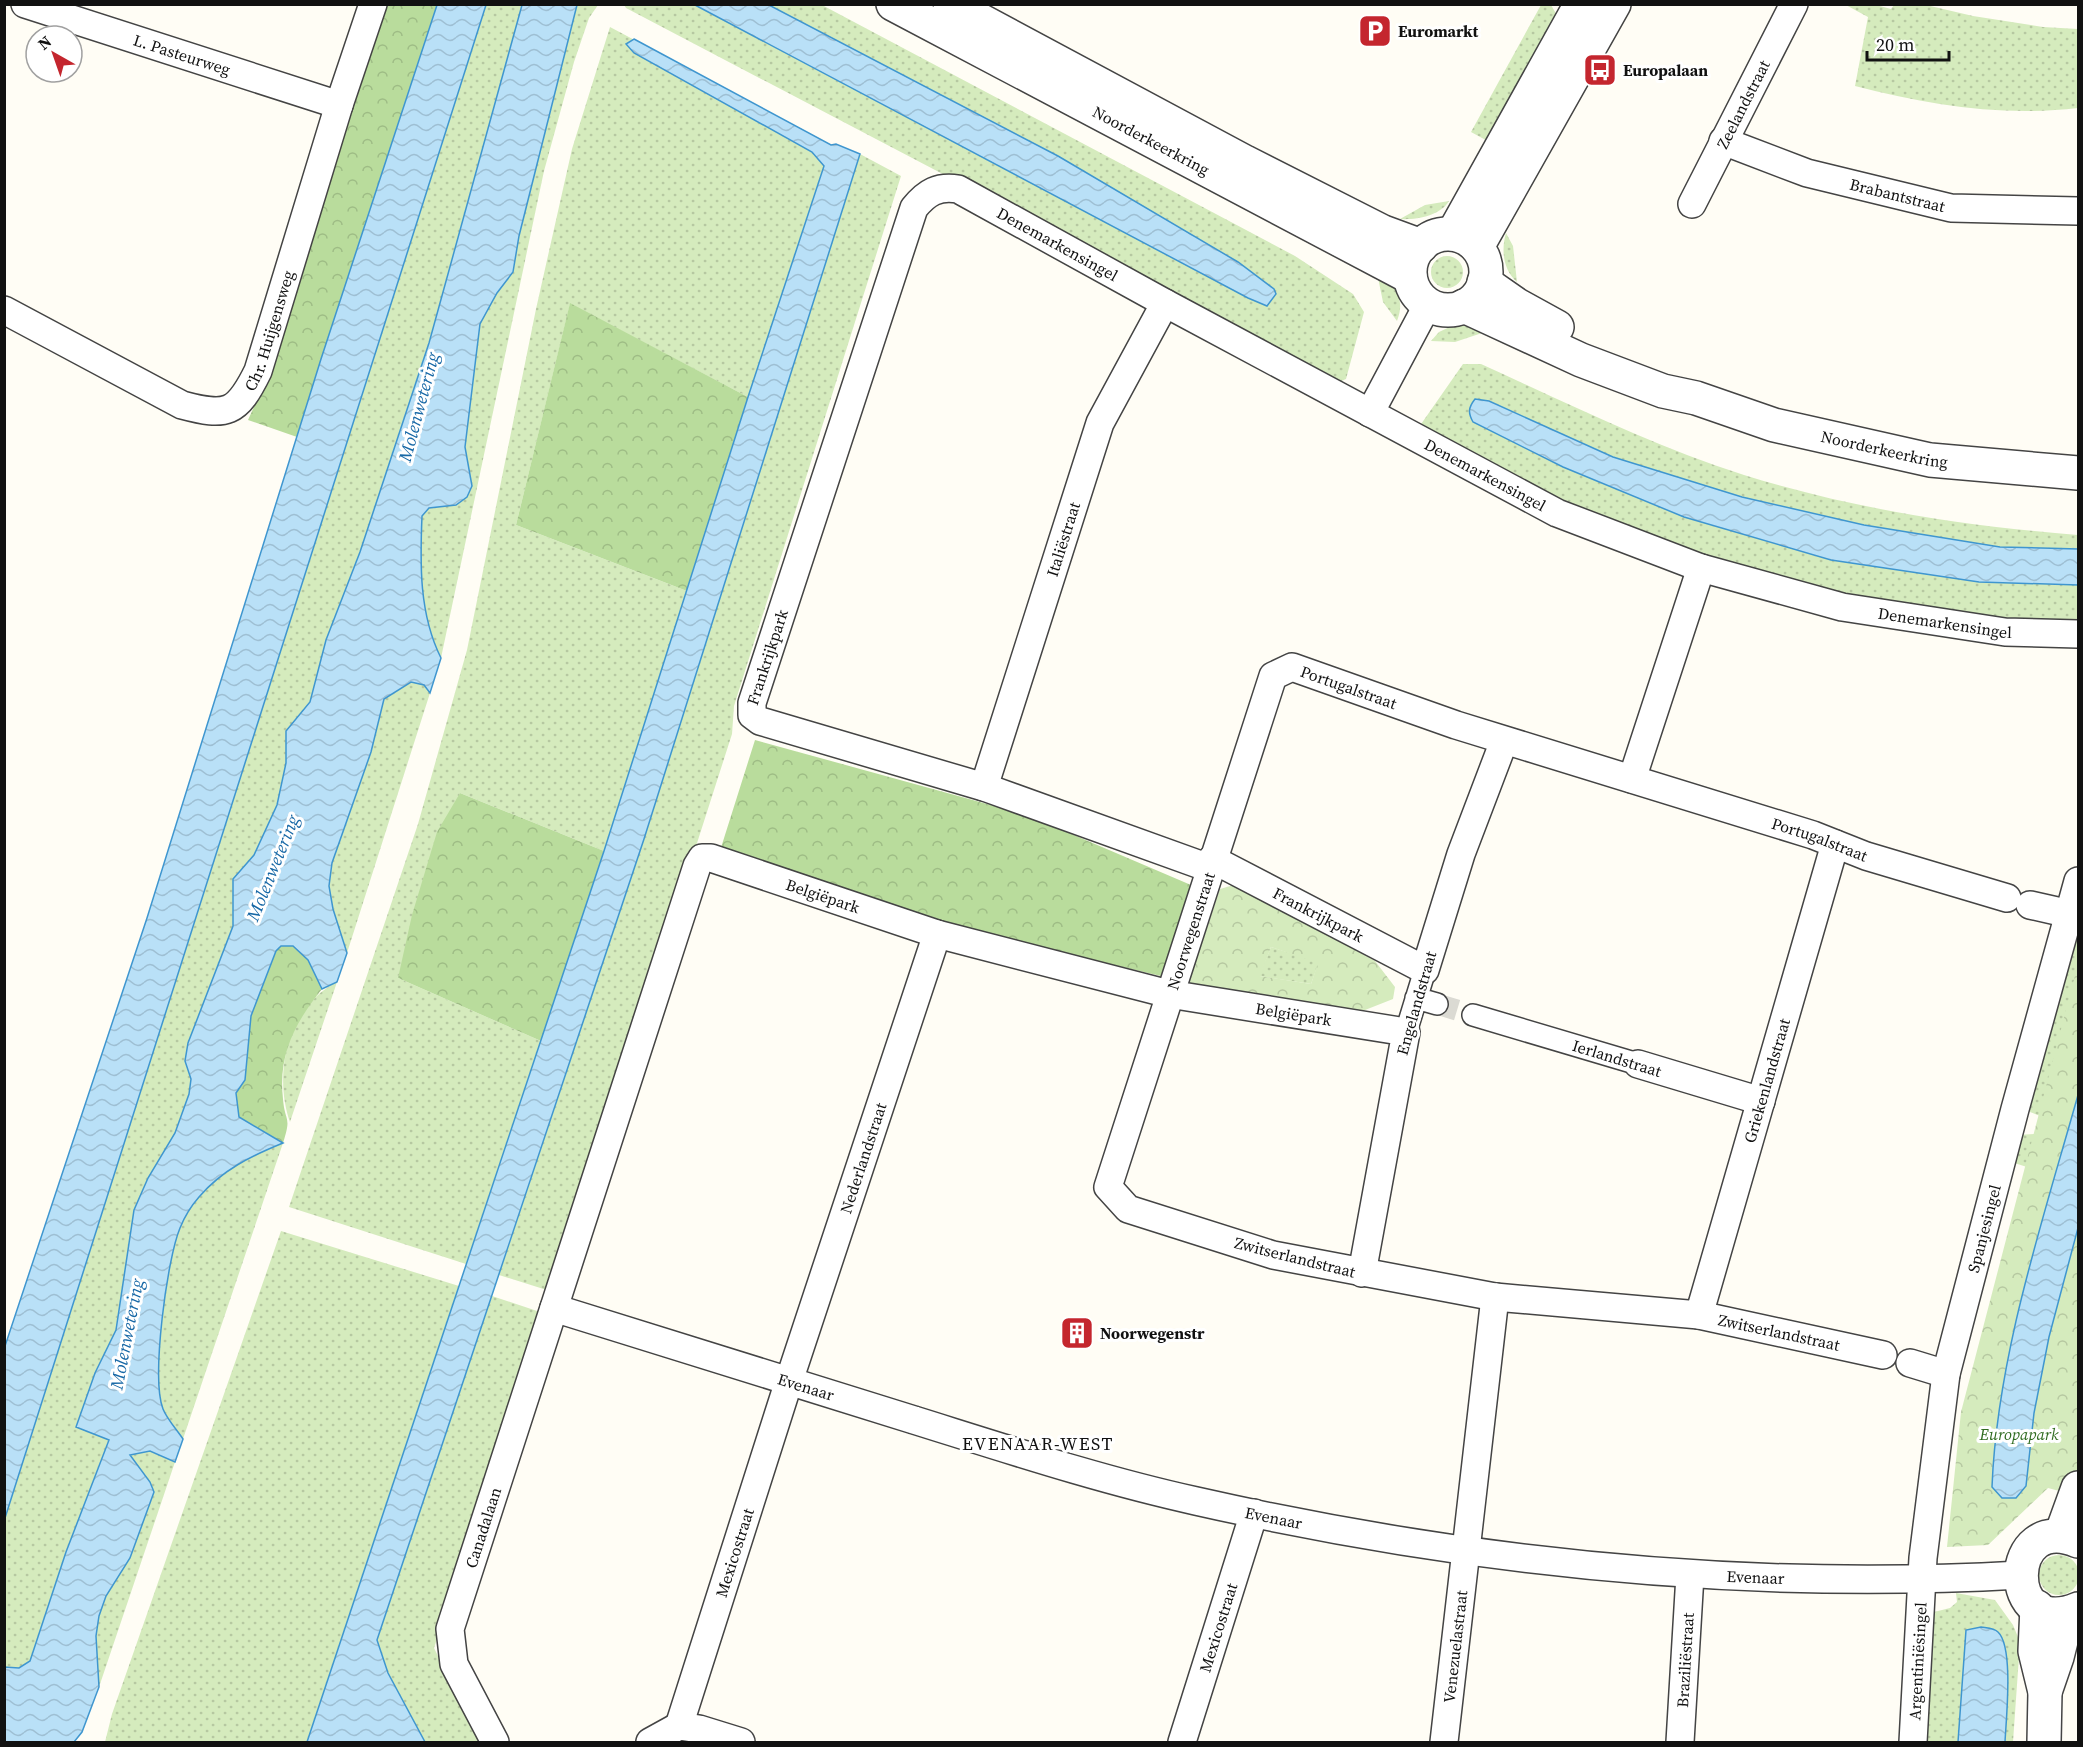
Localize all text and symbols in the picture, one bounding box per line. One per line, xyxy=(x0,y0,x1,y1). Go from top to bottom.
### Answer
parking icon: Euromarkt xyxy=(1357,13,1393,49)
place label: Euromarkt xyxy=(1398,20,1479,42)
north arrow xyxy=(24,24,84,84)
scale bar xyxy=(1867,24,1950,62)
street label: L. Pasteurweg xyxy=(131,29,233,80)
text: N xyxy=(33,30,56,55)
text: 20 m xyxy=(1876,32,1914,57)
bus stop icon: Europalaan xyxy=(1582,52,1618,88)
street label: Zeelandstraat xyxy=(1711,55,1775,152)
place label: Europalaan xyxy=(1623,59,1708,81)
street label: Noorderkeerkring xyxy=(1089,100,1214,180)
street label: Brabantstraat xyxy=(1848,173,1948,217)
street label: Denemarkensingel xyxy=(993,202,1122,286)
street label: Chr. Huijgensweg xyxy=(239,268,299,395)
water label: Molenwetering xyxy=(392,348,445,465)
street label: Noorderkeerkring xyxy=(1819,425,1949,473)
street label: Denemarkensingel xyxy=(1421,433,1550,516)
street label: Italiëstraat xyxy=(1041,498,1085,579)
street label: Denemarkensingel xyxy=(1877,602,2012,643)
street label: Frankrijkpark xyxy=(741,606,793,708)
street label: Portugalstraat xyxy=(1298,660,1400,714)
water label: Molenwetering xyxy=(240,810,306,925)
street label: Portugalstraat xyxy=(1769,812,1872,867)
street label: Noorwegenstraat xyxy=(1161,868,1220,993)
street label: Belgiëpark xyxy=(783,873,863,918)
street label: Frankrijkpark xyxy=(1269,882,1368,947)
street label: Engelandstraat xyxy=(1391,948,1442,1058)
street label: Belgiëpark xyxy=(1254,997,1333,1031)
street label: Griekenlandstraat xyxy=(1738,1015,1795,1145)
street label: Ierlandstraat xyxy=(1570,1034,1665,1082)
street label: Nederlandstraat xyxy=(834,1099,892,1216)
street label: Spanjesingel xyxy=(1962,1182,2006,1275)
street label: Zwitserlandstraat xyxy=(1232,1231,1359,1283)
water label: Molenwetering xyxy=(103,1275,150,1392)
street label: Zwitserlandstraat xyxy=(1716,1308,1843,1356)
building icon: Noorwegenstr xyxy=(1059,1315,1095,1351)
place label: Noorwegenstr xyxy=(1100,1322,1205,1344)
street label: Evenaar xyxy=(775,1368,837,1406)
park label: Europapark xyxy=(1979,1423,2059,1445)
district label: EVENAAR-WEST xyxy=(962,1431,1114,1456)
street label: Canadalaan xyxy=(459,1484,506,1571)
street label: Evenaar xyxy=(1243,1501,1304,1534)
street label: Mexicostraat xyxy=(710,1504,759,1600)
street label: Evenaar xyxy=(1726,1565,1785,1589)
street label: Mexicostraat xyxy=(1194,1579,1243,1675)
street label: Venezuelastraat xyxy=(1438,1588,1472,1704)
street label: Argentiniësingel xyxy=(1903,1601,1932,1721)
street label: Braziliëstraat xyxy=(1671,1611,1699,1708)

